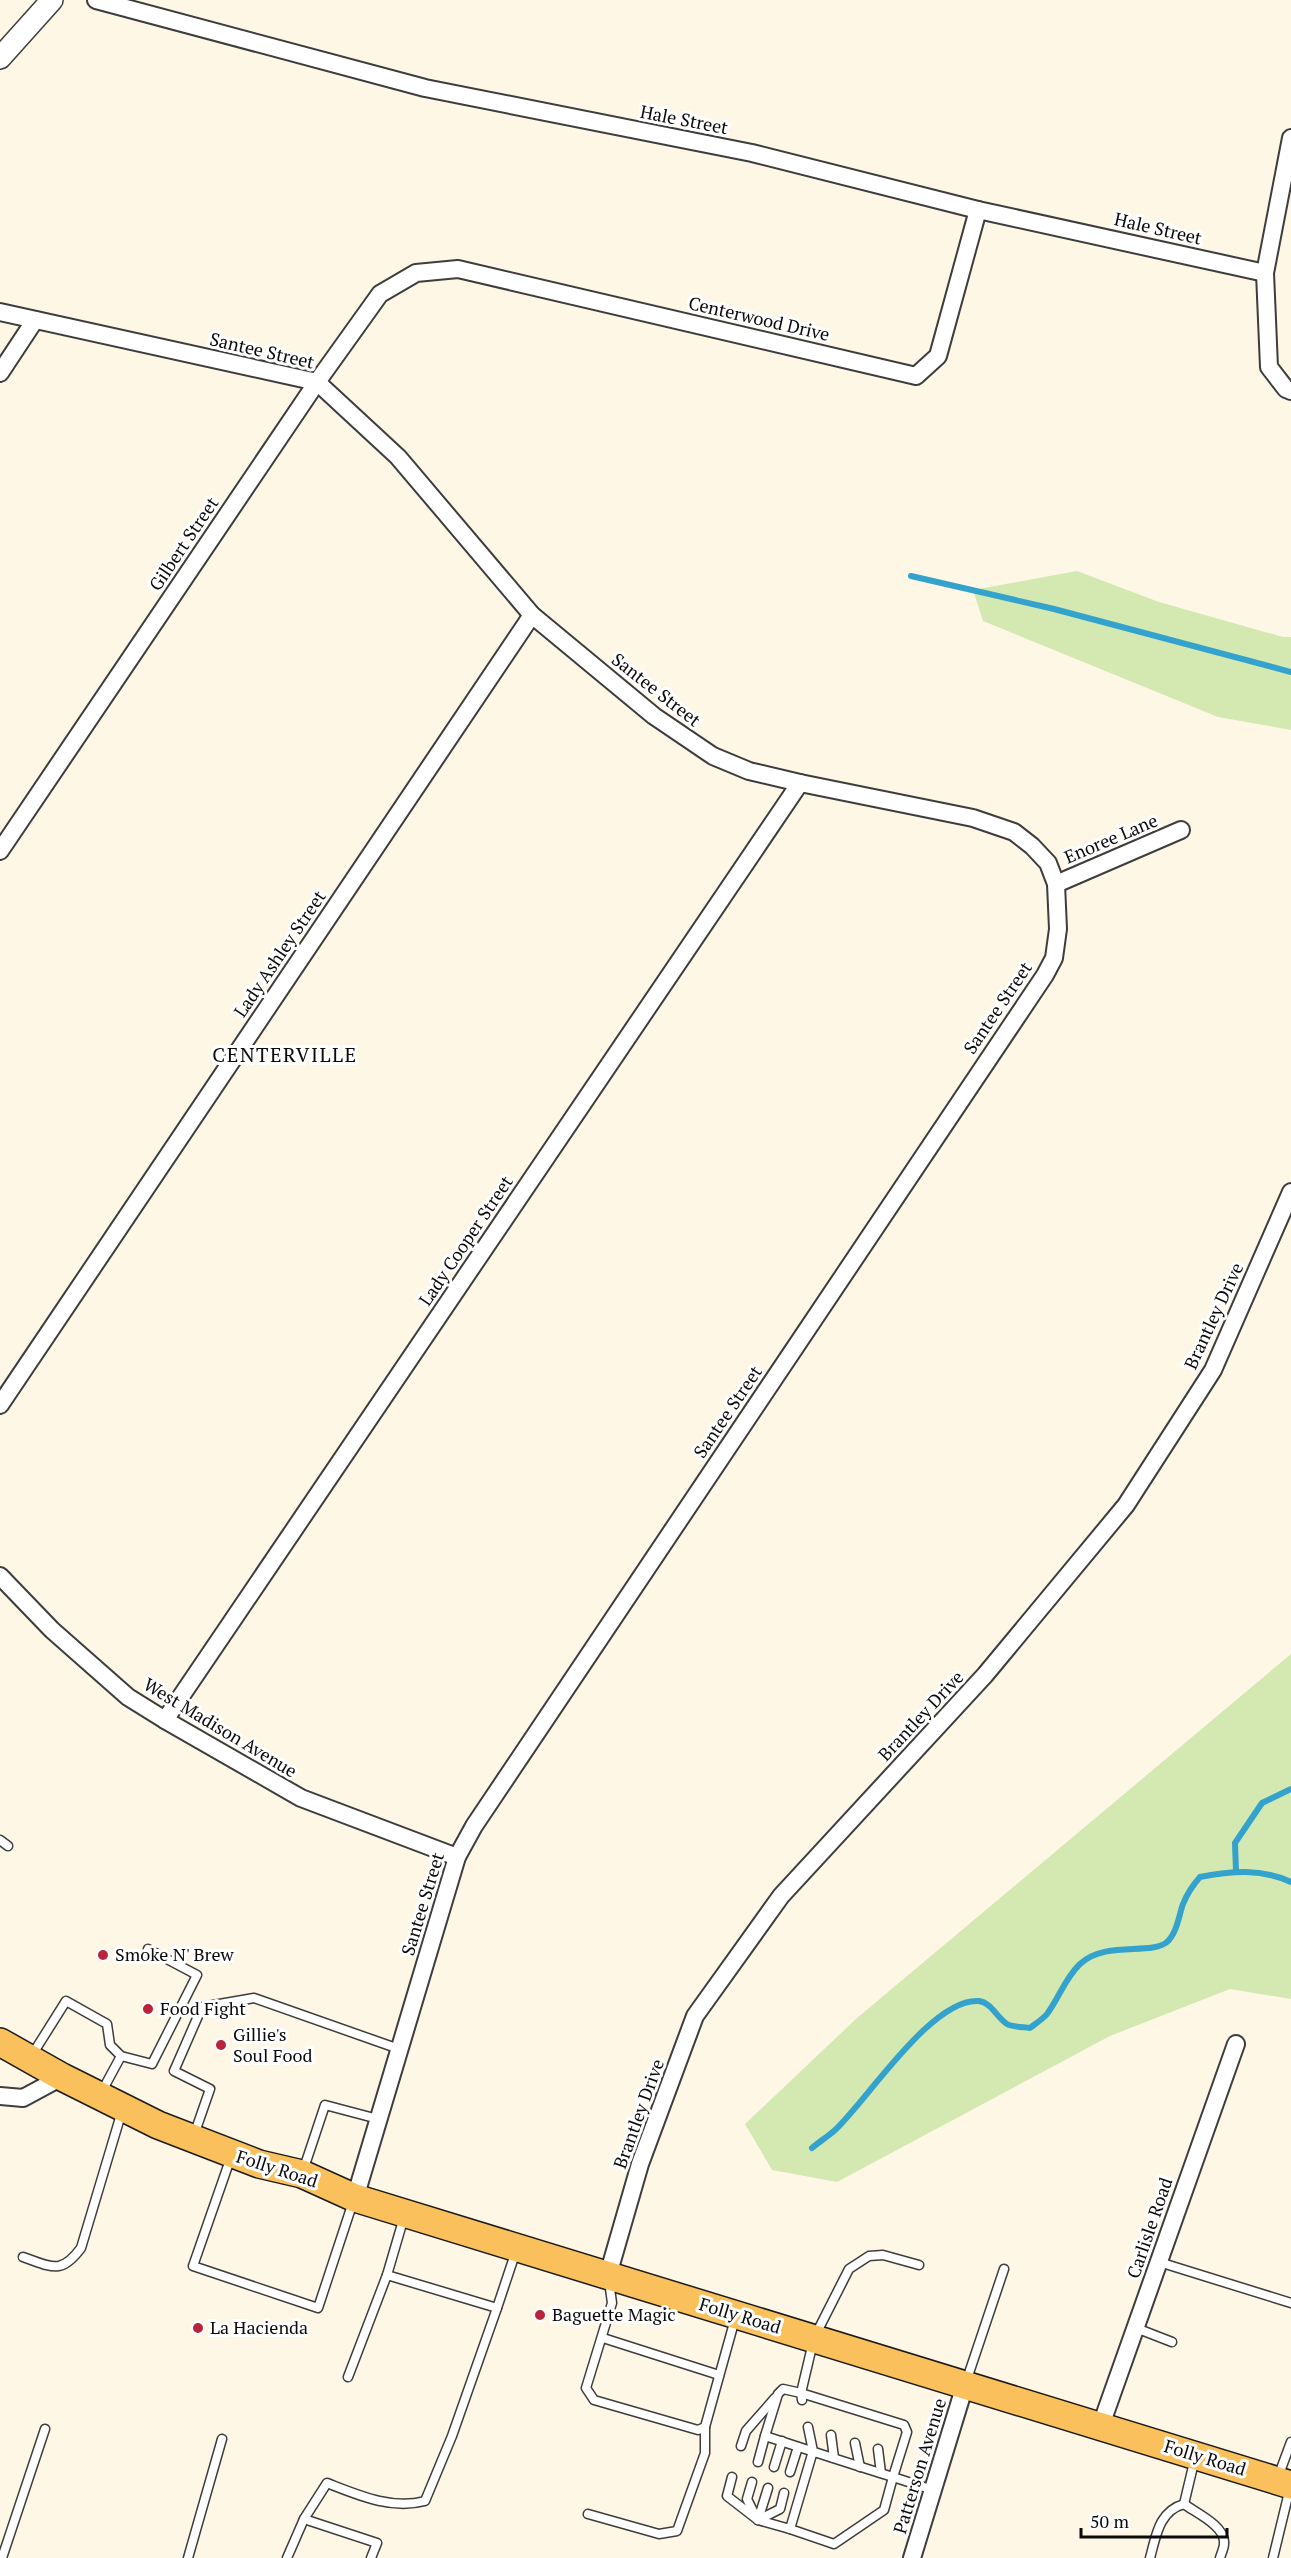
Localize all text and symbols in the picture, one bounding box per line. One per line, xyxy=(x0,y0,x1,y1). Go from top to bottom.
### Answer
street label: Hale Street xyxy=(638,99,731,139)
street label: Hale Street xyxy=(1112,206,1205,250)
street label: Centerwood Drive xyxy=(686,290,832,346)
street label: Santee Street xyxy=(208,326,317,374)
street label: Gilbert Street xyxy=(143,492,224,595)
street label: Santee Street xyxy=(607,647,706,732)
street label: Enoree Lane xyxy=(1060,808,1161,869)
street label: Lady Ashley Street xyxy=(228,885,331,1022)
street label: Santee Street xyxy=(957,956,1037,1058)
district label: CENTERVILLE xyxy=(212,1041,358,1068)
street label: Lady Cooper Street xyxy=(413,1170,518,1310)
street label: Brantley Drive xyxy=(1178,1258,1248,1373)
street label: Santee Street xyxy=(687,1360,767,1462)
street label: Brantley Drive xyxy=(872,1665,968,1766)
street label: West Madison Avenue xyxy=(139,1672,302,1783)
street label: Santee Street xyxy=(395,1849,449,1958)
place label: Smoke N' Brew xyxy=(115,1942,234,1966)
marker: Smoke N' Brew xyxy=(96,1948,110,1962)
place label: Food Fight xyxy=(160,1996,246,2020)
marker: Food Fight xyxy=(141,2002,155,2016)
place label: Gillie's Soul Food xyxy=(233,2022,312,2067)
marker: Gillie's Soul Food xyxy=(214,2038,228,2052)
street label: Brantley Drive xyxy=(607,2056,669,2172)
street label: Folly Road xyxy=(234,2144,321,2192)
street label: Carlisle Road xyxy=(1121,2174,1178,2281)
street label: Folly Road xyxy=(697,2291,784,2339)
place label: Baguette Magic xyxy=(552,2302,676,2326)
marker: Baguette Magic xyxy=(533,2308,547,2322)
place label: La Hacienda xyxy=(210,2315,308,2339)
marker: La Hacienda xyxy=(191,2321,205,2335)
street label: Patterson Avenue xyxy=(887,2395,951,2536)
street label: Folly Road xyxy=(1162,2433,1249,2481)
scale bar xyxy=(1081,2501,1226,2539)
text: 50 m xyxy=(1090,2509,1130,2533)

